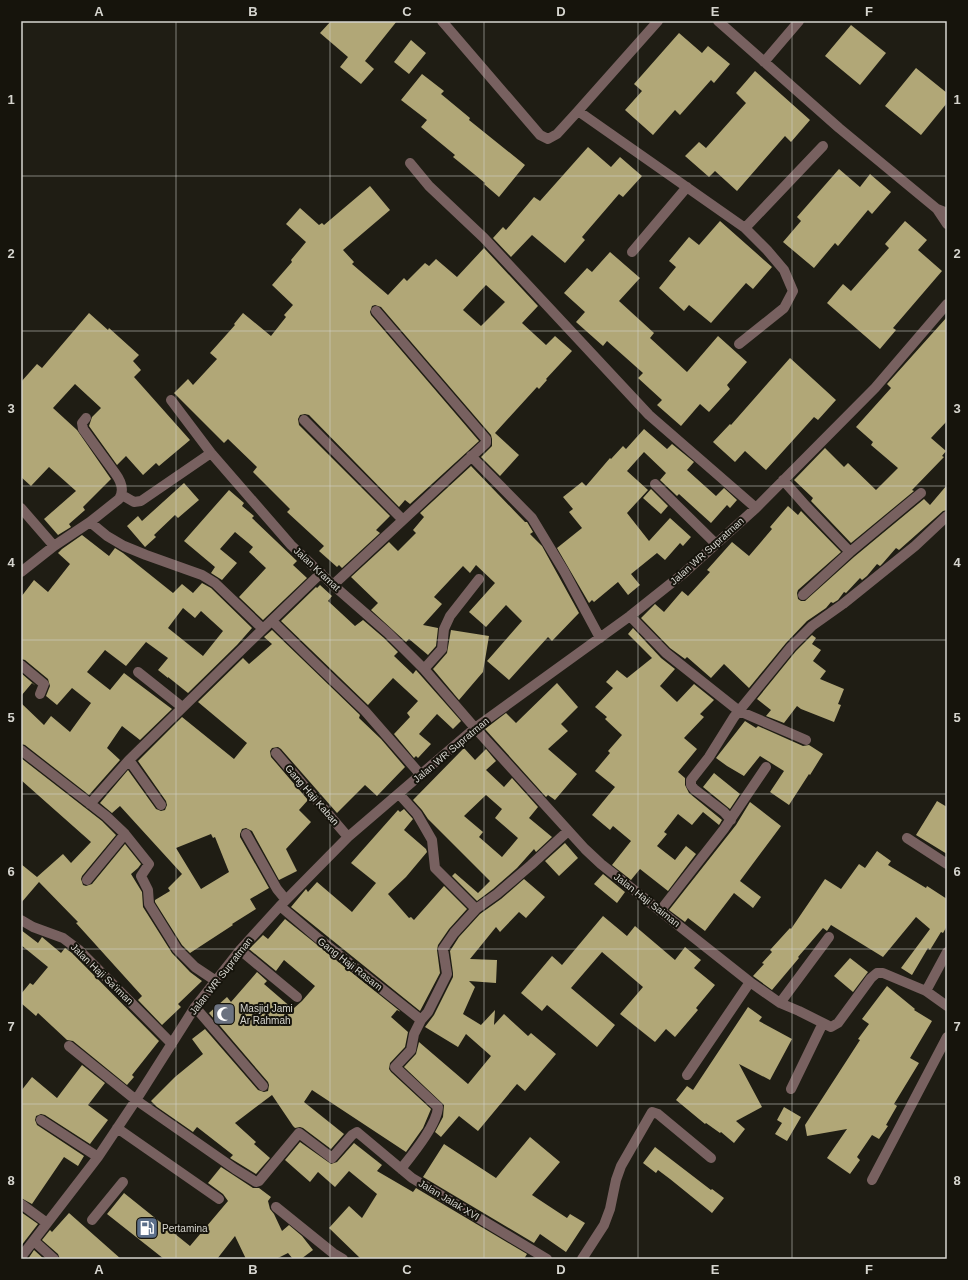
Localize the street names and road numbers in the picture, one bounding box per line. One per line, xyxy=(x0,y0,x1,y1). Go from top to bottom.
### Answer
street label: Jalan WR Supratman xyxy=(668,515,746,587)
street label: Jalan Kramat xyxy=(292,545,342,593)
street label: Jalan WR Supratman xyxy=(411,715,491,785)
street label: Gang Haji Kaban xyxy=(283,763,341,827)
street label: Jalan Haji Saiman xyxy=(612,871,682,929)
street label: Jalan WR Supratman xyxy=(187,935,255,1017)
street label: Gang Haji Rasam xyxy=(316,935,384,993)
street label: Jalan Haji Sa'iman xyxy=(69,941,135,1007)
street label: Jalan Jalak XVI xyxy=(417,1178,481,1222)

